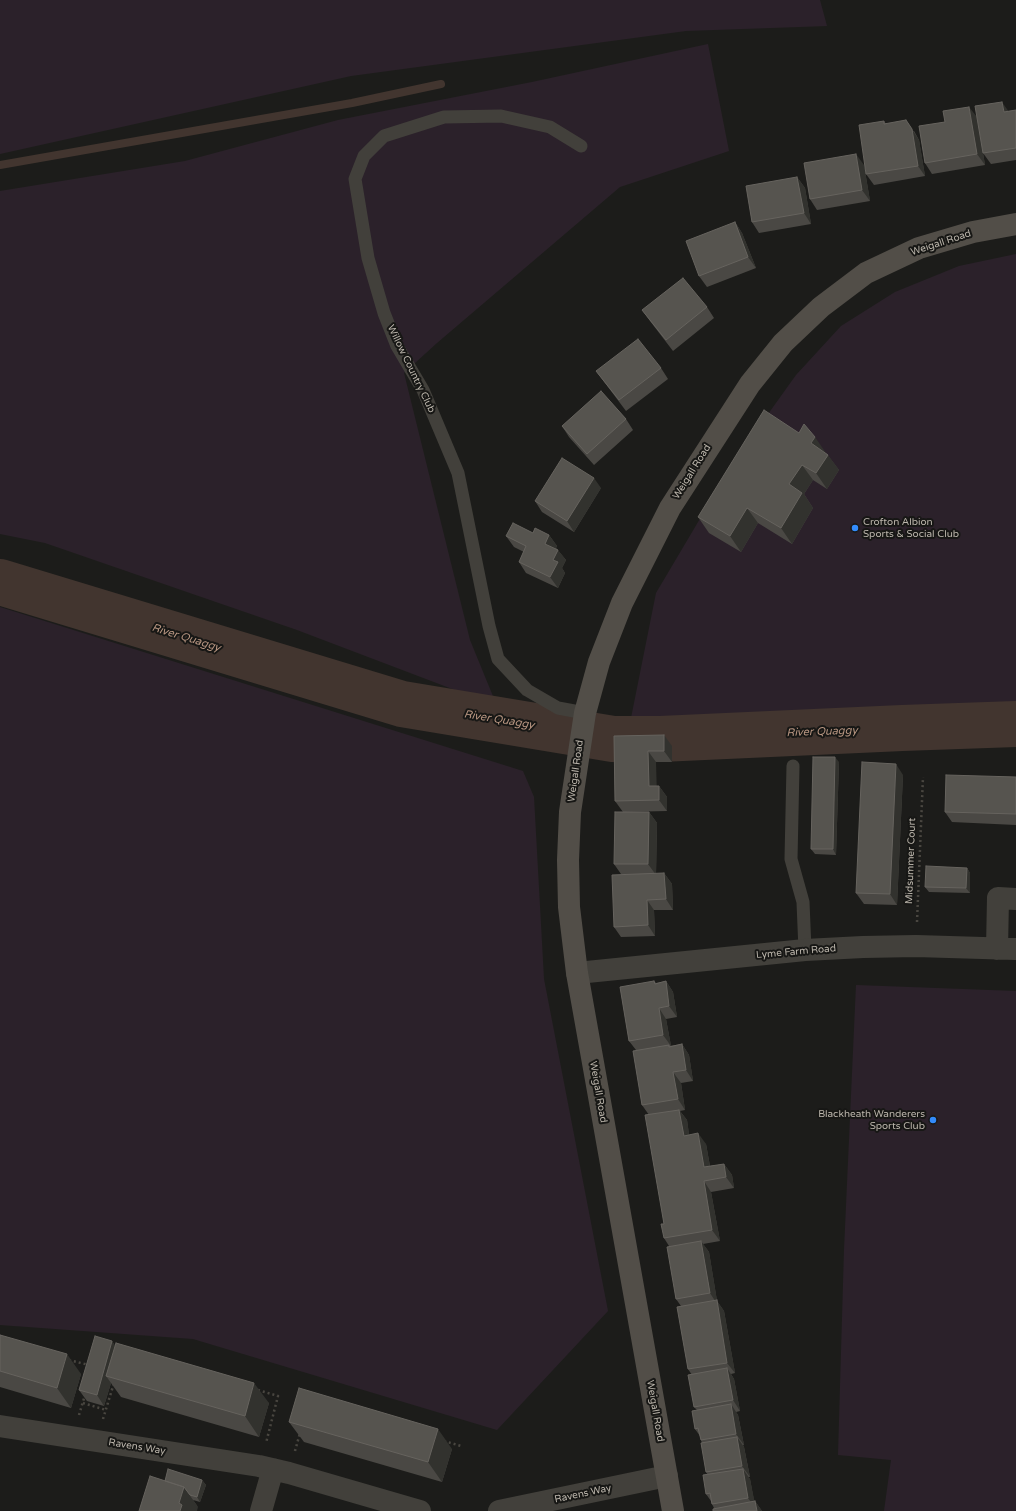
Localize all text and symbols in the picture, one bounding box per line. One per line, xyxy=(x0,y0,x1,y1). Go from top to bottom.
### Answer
street label: Weigall Road xyxy=(909,228,973,258)
street label: Willow Country Club xyxy=(384,323,438,415)
street label: Weigall Road xyxy=(670,442,714,502)
place label: Crofton Albion Sports & Social Club xyxy=(863,516,959,540)
marker: Crofton Albion Sports & Social Club xyxy=(850,523,860,533)
water label: River Quaggy xyxy=(150,621,222,655)
water label: River Quaggy xyxy=(463,708,535,732)
water label: River Quaggy xyxy=(786,724,858,740)
street label: Weigall Road xyxy=(566,739,586,803)
street label: Midsummer Court xyxy=(903,818,919,904)
street label: Lyme Farm Road xyxy=(756,943,836,961)
street label: Weigall Road xyxy=(587,1060,609,1124)
place label: Blackheath Wanderers Sports Club xyxy=(818,1108,925,1132)
marker: Blackheath Wanderers Sports Club xyxy=(928,1115,938,1125)
street label: Weigall Road xyxy=(644,1379,666,1443)
street label: Ravens Way xyxy=(108,1437,166,1457)
street label: Ravens Way xyxy=(554,1482,612,1506)

